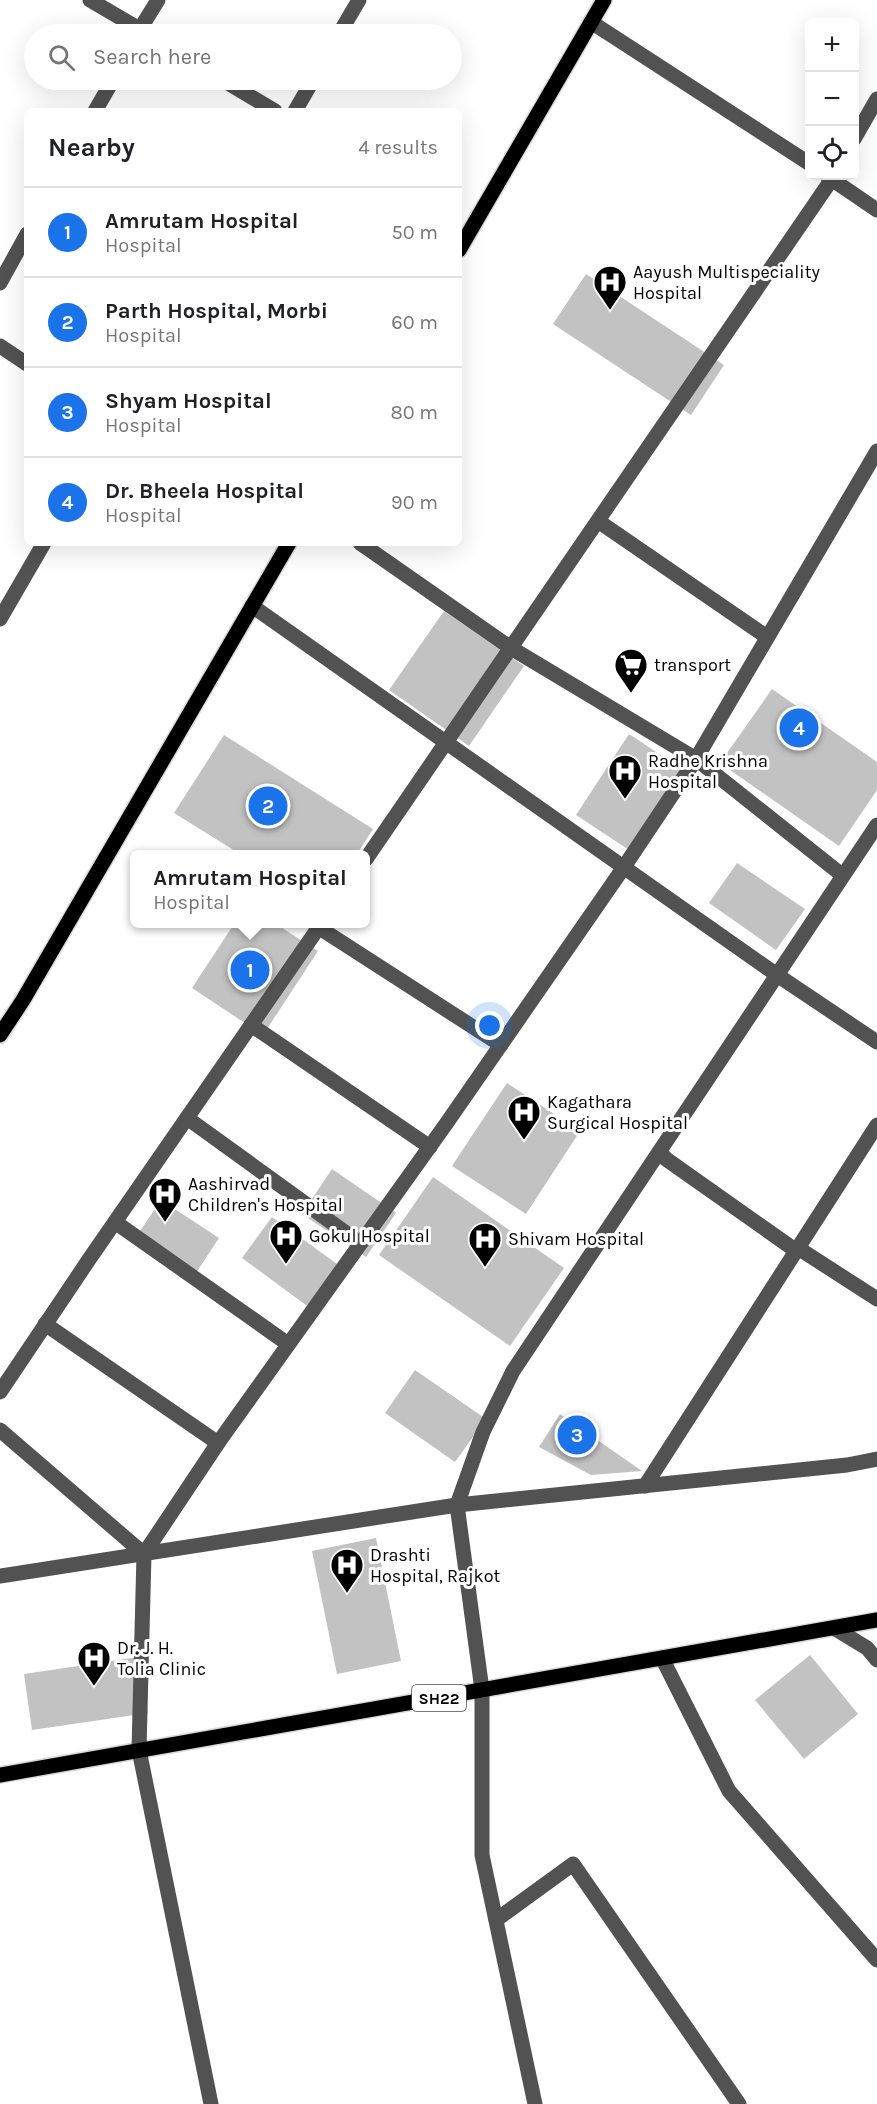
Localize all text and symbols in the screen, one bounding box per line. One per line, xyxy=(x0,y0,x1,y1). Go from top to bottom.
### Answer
map controls xyxy=(805,18,859,180)
button: + xyxy=(805,18,859,72)
search box xyxy=(24,24,462,90)
icon: search xyxy=(45,41,78,74)
text: Search here xyxy=(93,44,211,70)
button: − xyxy=(805,72,859,126)
button: locate xyxy=(805,126,859,180)
text: Nearby xyxy=(48,132,135,163)
text: 4 results xyxy=(358,136,438,159)
text: Amrutam Hospital xyxy=(105,208,299,234)
text: 1 xyxy=(64,221,71,244)
text: 50 m xyxy=(391,221,438,244)
text: Hospital xyxy=(105,234,182,257)
place label: Aayush Multispeciality Hospital xyxy=(633,261,820,304)
hospital icon: Aayush Multispeciality Hospital xyxy=(592,264,628,311)
text: Parth Hospital, Morbi xyxy=(105,298,328,324)
text: 2 xyxy=(61,311,74,334)
text: 60 m xyxy=(391,311,438,334)
text: Hospital xyxy=(105,324,182,347)
text: Shyam Hospital xyxy=(105,388,272,414)
text: 3 xyxy=(61,401,74,424)
text: 80 m xyxy=(390,401,438,424)
text: Hospital xyxy=(105,414,182,437)
text: Dr. Bheela Hospital xyxy=(105,478,304,504)
text: 4 xyxy=(62,491,73,514)
text: 90 m xyxy=(391,491,438,514)
text: Hospital xyxy=(105,504,182,527)
supermarket icon: transport xyxy=(613,647,649,694)
place label: transport xyxy=(654,654,731,676)
pin: 4 xyxy=(780,706,818,750)
place label: Radhe Krishna Hospital xyxy=(648,750,768,793)
hospital icon: Radhe Krishna Hospital xyxy=(607,753,643,800)
pin: 2 xyxy=(248,784,288,828)
popup xyxy=(130,850,370,928)
text: Amrutam Hospital xyxy=(153,865,347,891)
text: Hospital xyxy=(153,891,230,914)
pin: 1 xyxy=(230,948,270,992)
your location xyxy=(475,1011,504,1040)
place label: Kagathara Surgical Hospital xyxy=(547,1091,688,1134)
hospital icon: Kagathara Surgical Hospital xyxy=(506,1094,542,1141)
place label: Aashirvad Children's Hospital xyxy=(188,1173,343,1216)
hospital icon: Aashirvad Children's Hospital xyxy=(147,1176,183,1223)
hospital icon: Gokul Hospital xyxy=(268,1218,304,1265)
hospital icon: Shivam Hospital xyxy=(467,1221,503,1268)
place label: Gokul Hospital xyxy=(309,1225,430,1247)
place label: Shivam Hospital xyxy=(508,1228,644,1250)
pin: 3 xyxy=(558,1412,596,1458)
place label: Drashti Hospital, Rajkot xyxy=(370,1544,501,1587)
hospital icon: Drashti Hospital, Rajkot xyxy=(329,1547,365,1594)
place label: Dr. J. H. Tolia Clinic xyxy=(117,1637,206,1680)
hospital icon: Dr. J. H. Tolia Clinic xyxy=(76,1640,112,1687)
road number: SH22 xyxy=(412,1685,466,1711)

